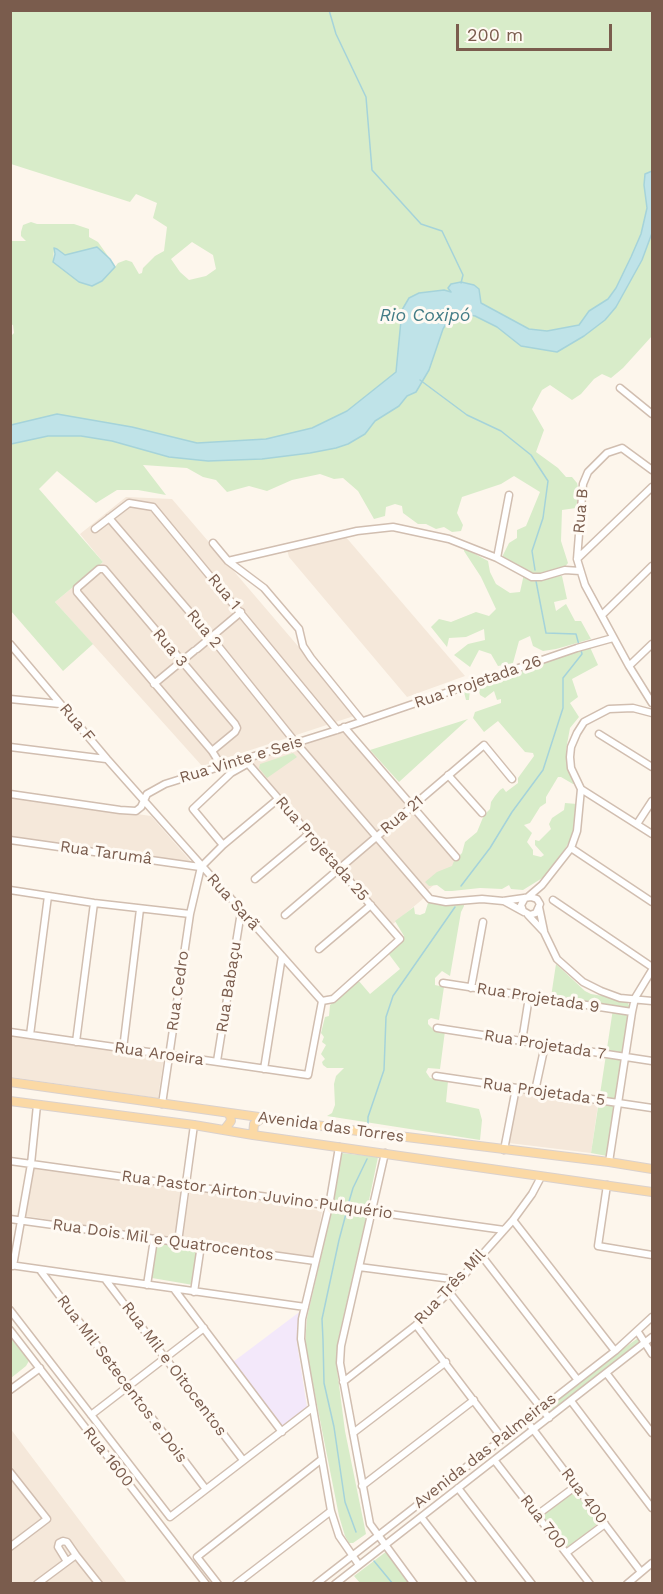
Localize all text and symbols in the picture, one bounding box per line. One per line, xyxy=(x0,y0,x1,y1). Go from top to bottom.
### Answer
scale bar xyxy=(459,12,615,50)
text: 200 m xyxy=(467,24,523,45)
water label: Rio Coxipó xyxy=(379,305,471,327)
street label: Rua B xyxy=(569,488,593,534)
street label: Rua 1 xyxy=(203,570,245,614)
street label: Rua 2 xyxy=(182,606,226,652)
street label: Rua 3 xyxy=(148,625,192,671)
street label: Rua Projetada 26 xyxy=(412,651,544,713)
street label: Rua F xyxy=(55,700,99,746)
street label: Rua Vinte e Seis xyxy=(177,732,305,788)
street label: Rua 21 xyxy=(377,791,427,839)
street label: Rua Projetada 25 xyxy=(271,793,373,905)
street label: Rua Tarumâ xyxy=(59,837,153,869)
street label: Rua Sarã xyxy=(203,870,263,934)
street label: Rua Babaçu xyxy=(212,940,246,1034)
street label: Rua Cedro xyxy=(163,950,193,1032)
street label: Rua Projetada 9 xyxy=(475,979,601,1017)
street label: Rua Projetada 7 xyxy=(483,1026,607,1064)
street label: Rua Aroeira xyxy=(113,1038,205,1070)
street label: Rua Projetada 5 xyxy=(482,1074,606,1110)
street label: Avenida das Torres xyxy=(257,1107,405,1147)
street label: Rua Pastor Airton Juvino Pulquério xyxy=(120,1166,394,1224)
street label: Rua Dois Mil e Quatrocentos xyxy=(51,1215,275,1265)
street label: Rua Três Mil xyxy=(410,1245,490,1329)
street label: Rua Mil Setecentos e Dois xyxy=(53,1291,191,1467)
street label: Rua Mil e Oitocentos xyxy=(117,1298,231,1440)
street label: Avenida das Palmeiras xyxy=(410,1389,560,1513)
street label: Rua 1600 xyxy=(79,1423,137,1491)
street label: Rua 400 xyxy=(557,1464,611,1528)
street label: Rua 700 xyxy=(516,1491,570,1553)

